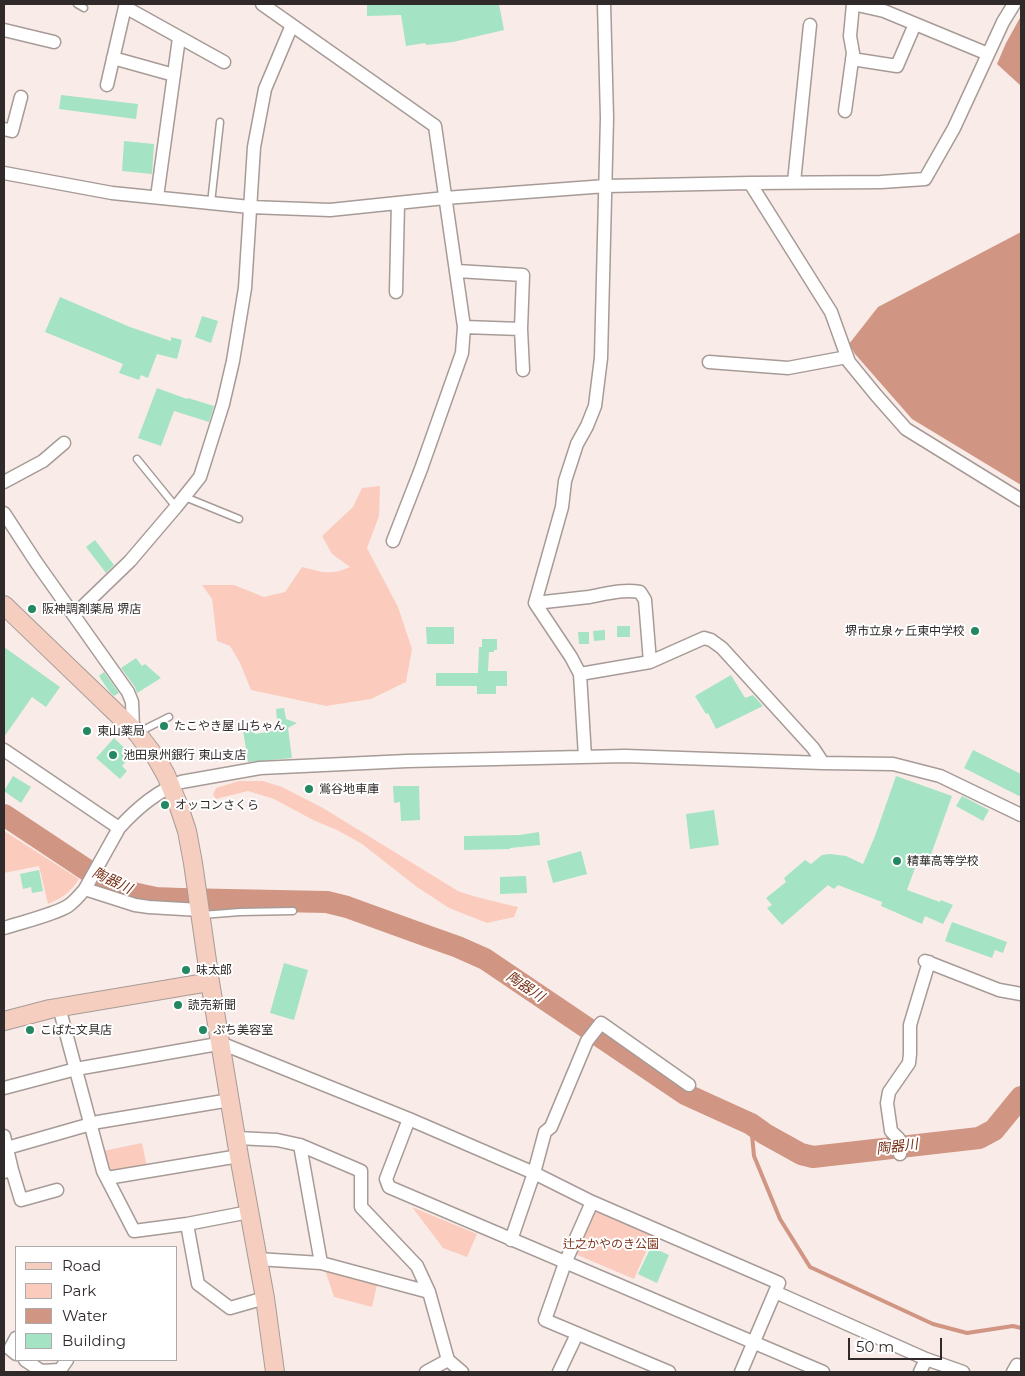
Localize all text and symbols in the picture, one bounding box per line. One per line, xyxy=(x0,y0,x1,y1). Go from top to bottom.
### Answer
place label: 阪神調剤薬局 堺店 xyxy=(42,602,141,616)
marker: 阪神調剤薬局 堺店 xyxy=(26,603,38,615)
place label: 堺市立泉ヶ丘東中学校 xyxy=(845,624,965,638)
marker: 堺市立泉ヶ丘東中学校 xyxy=(969,625,981,637)
place label: たこやき屋 山ちゃん xyxy=(174,719,285,733)
marker: たこやき屋 山ちゃん xyxy=(158,720,170,732)
place label: 東山薬局 xyxy=(97,724,145,738)
marker: 東山薬局 xyxy=(81,725,93,737)
place label: 池田泉州銀行 東山支店 xyxy=(123,748,246,762)
marker: 池田泉州銀行 東山支店 xyxy=(107,749,119,761)
place label: 鴬谷地車庫 xyxy=(319,782,379,796)
marker: 鴬谷地車庫 xyxy=(303,783,315,795)
place label: オッコンさくら xyxy=(175,798,259,812)
marker: オッコンさくら xyxy=(159,799,171,811)
place label: 精華高等学校 xyxy=(907,854,979,868)
marker: 精華高等学校 xyxy=(891,855,903,867)
water label: 陶器川 xyxy=(89,865,135,897)
place label: 味太郎 xyxy=(196,963,232,977)
marker: 味太郎 xyxy=(180,964,192,976)
water label: 陶器川 xyxy=(503,968,547,1006)
place label: 読売新聞 xyxy=(188,998,236,1012)
marker: 読売新聞 xyxy=(172,999,184,1011)
place label: こばた文具店 xyxy=(40,1023,112,1037)
place label: ぷち美容室 xyxy=(213,1023,273,1037)
marker: こばた文具店 xyxy=(24,1024,36,1036)
marker: ぷち美容室 xyxy=(197,1024,209,1036)
water label: 陶器川 xyxy=(875,1136,919,1158)
park label: 辻之かやのき公園 xyxy=(563,1237,659,1251)
legend xyxy=(15,1246,178,1361)
text: Road xyxy=(62,1256,101,1275)
text: Park xyxy=(62,1281,96,1300)
text: Water xyxy=(62,1306,108,1325)
scale bar xyxy=(850,1328,944,1360)
text: Building xyxy=(62,1331,126,1350)
text: 50 m xyxy=(856,1337,894,1356)

